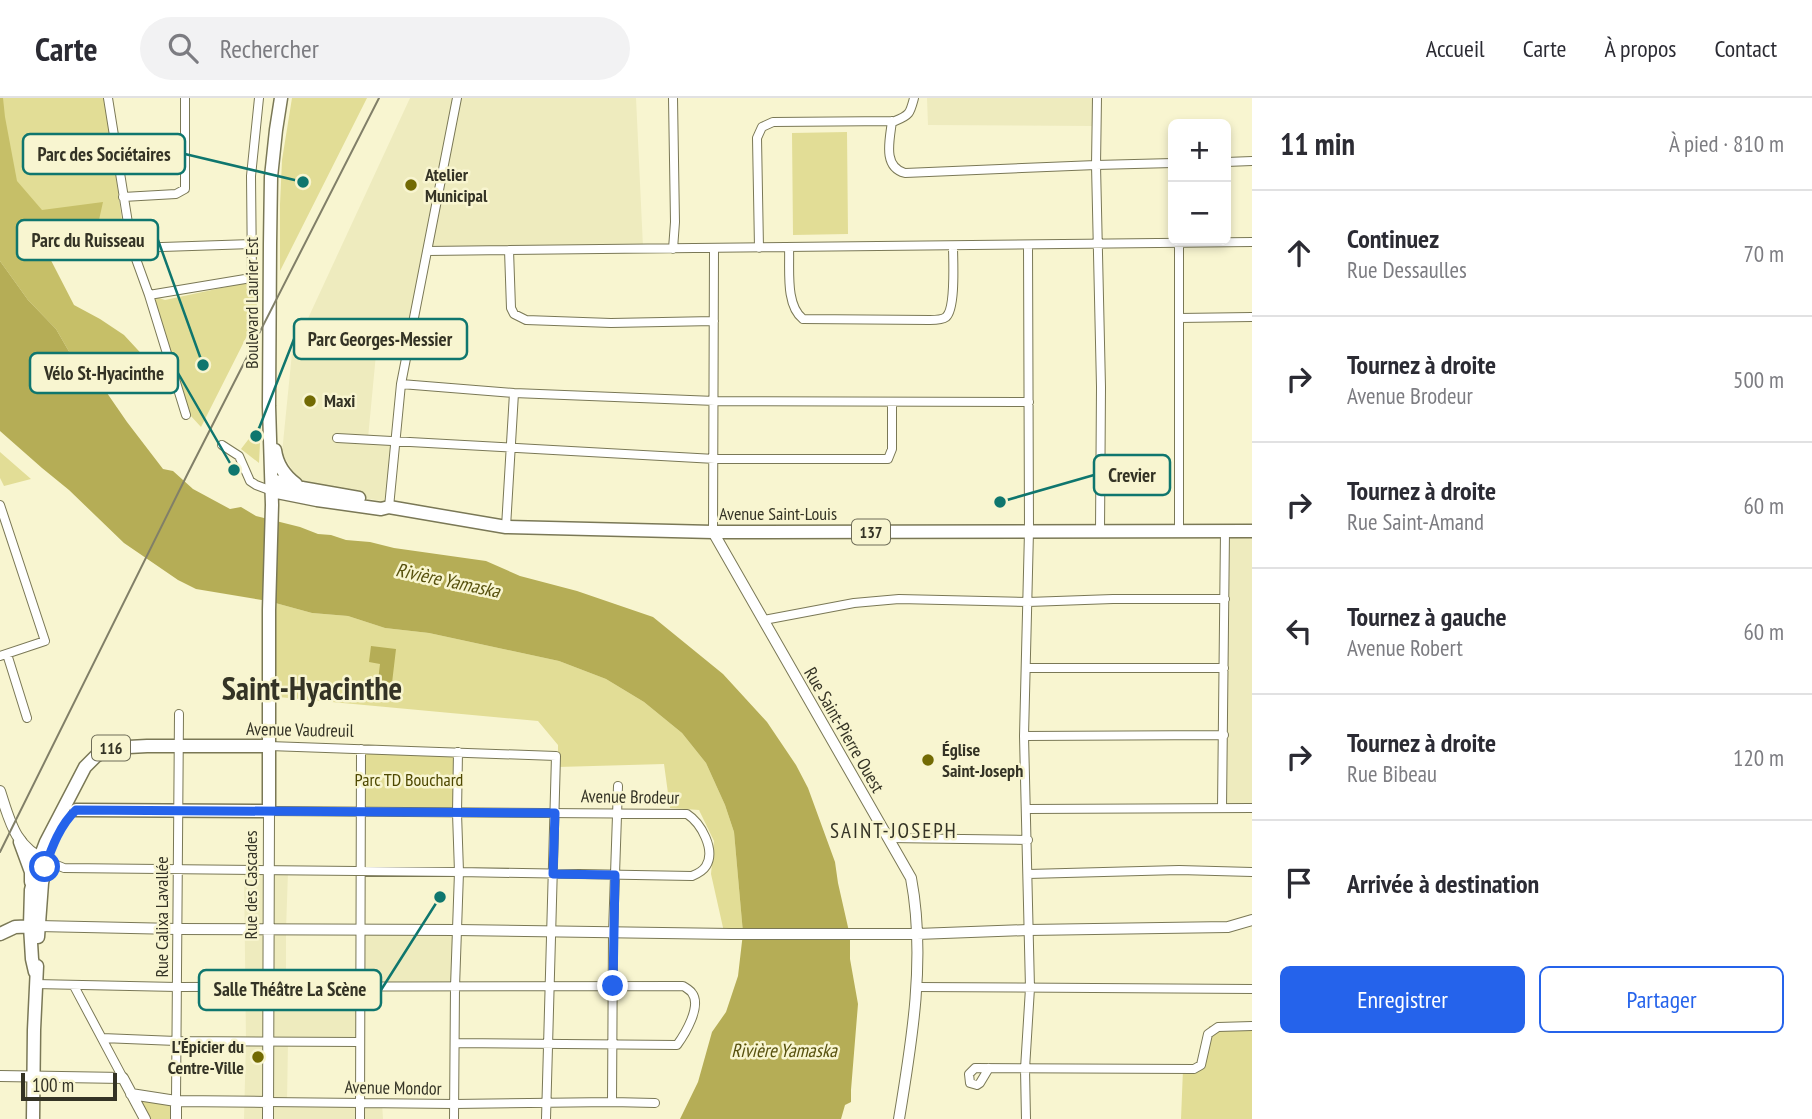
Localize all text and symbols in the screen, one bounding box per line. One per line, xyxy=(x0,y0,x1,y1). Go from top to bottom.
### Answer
search box xyxy=(140,17,630,80)
text: Carte xyxy=(35,27,98,70)
icon: search xyxy=(164,29,202,67)
text: Rechercher xyxy=(220,32,319,65)
text: Accueil xyxy=(1426,33,1485,64)
text: Carte xyxy=(1523,33,1566,64)
text: À propos xyxy=(1604,33,1676,64)
text: Contact xyxy=(1714,33,1777,64)
map controls xyxy=(1168,119,1231,245)
button: + xyxy=(1168,119,1231,182)
text: 11 min xyxy=(1280,124,1355,163)
text: À pied · 810 m xyxy=(1669,129,1784,158)
callout: Parc des Sociétaires xyxy=(23,134,185,174)
text: Parc des Sociétaires xyxy=(37,142,171,166)
place label: Atelier Municipal xyxy=(424,163,488,207)
marker: Atelier Municipal xyxy=(403,177,419,193)
button: − xyxy=(1168,182,1231,245)
callout: Parc du Ruisseau xyxy=(17,220,158,260)
text: Continuez xyxy=(1347,222,1439,255)
text: Parc du Ruisseau xyxy=(31,228,145,252)
icon: ahead xyxy=(1280,234,1318,272)
street label: Boulevard Laurier Est xyxy=(240,237,263,369)
text: 70 m xyxy=(1743,239,1784,268)
text: Rue Dessaulles xyxy=(1347,255,1467,284)
callout: Parc Georges-Messier xyxy=(294,319,467,359)
text: Parc Georges-Messier xyxy=(308,327,453,351)
text: Tournez à droite xyxy=(1347,348,1496,381)
callout: Vélo St-Hyacinthe xyxy=(30,353,178,393)
icon: right xyxy=(1280,360,1318,398)
text: Vélo St-Hyacinthe xyxy=(43,361,164,385)
text: 500 m xyxy=(1733,365,1784,394)
text: Avenue Brodeur xyxy=(1347,381,1473,410)
place label: Maxi xyxy=(324,389,355,412)
marker: Maxi xyxy=(302,393,318,409)
callout: Crevier xyxy=(1094,455,1170,495)
text: Crevier xyxy=(1108,463,1156,487)
text: Tournez à droite xyxy=(1347,474,1496,507)
icon: right xyxy=(1280,486,1318,524)
text: 60 m xyxy=(1743,491,1784,520)
street label: Avenue Saint-Louis xyxy=(719,502,837,525)
text: Rue Saint-Amand xyxy=(1347,507,1484,536)
road number: 137 xyxy=(852,520,890,544)
water label: Rivière Yamaska xyxy=(394,557,504,603)
text: Tournez à gauche xyxy=(1347,600,1507,633)
icon: left xyxy=(1280,612,1318,650)
text: 60 m xyxy=(1743,617,1784,646)
text: Avenue Robert xyxy=(1347,633,1463,662)
street label: Rue Saint-Pierre Ouest xyxy=(799,663,890,797)
district label: Saint-Hyacinthe xyxy=(222,667,402,709)
street label: Avenue Vaudreuil xyxy=(246,717,355,742)
text: Tournez à droite xyxy=(1347,726,1496,759)
road number: 116 xyxy=(92,736,130,761)
place label: Église Saint-Joseph xyxy=(942,738,1023,782)
icon: right xyxy=(1280,738,1318,776)
text: 120 m xyxy=(1733,743,1784,772)
marker: Église Saint-Joseph xyxy=(920,752,936,768)
text: Rue Bibeau xyxy=(1347,759,1437,788)
park label: Parc TD Bouchard xyxy=(355,768,463,791)
street label: Avenue Brodeur xyxy=(581,784,680,809)
district label: SAINT-JOSEPH xyxy=(830,817,958,844)
street label: Rue des Cascades xyxy=(239,830,262,940)
route start xyxy=(29,851,60,882)
street label: Rue Calixa Lavallée xyxy=(150,856,173,978)
icon: arrive xyxy=(1280,864,1318,902)
text: Arrivée à destination xyxy=(1347,867,1539,900)
button: Enregistrer xyxy=(1280,966,1525,1033)
button: Partager xyxy=(1539,966,1784,1033)
callout: Salle Théâtre La Scène xyxy=(199,970,381,1010)
route end xyxy=(597,970,628,1001)
text: Salle Théâtre La Scène xyxy=(214,977,366,1001)
place label: L'Épicier du Centre-Ville xyxy=(168,1035,244,1079)
water label: Rivière Yamaska xyxy=(731,1038,838,1062)
marker: L'Épicier du Centre-Ville xyxy=(250,1049,266,1065)
scale bar xyxy=(21,1070,117,1102)
text: 100 m xyxy=(32,1073,74,1097)
street label: Avenue Mondor xyxy=(344,1075,442,1100)

